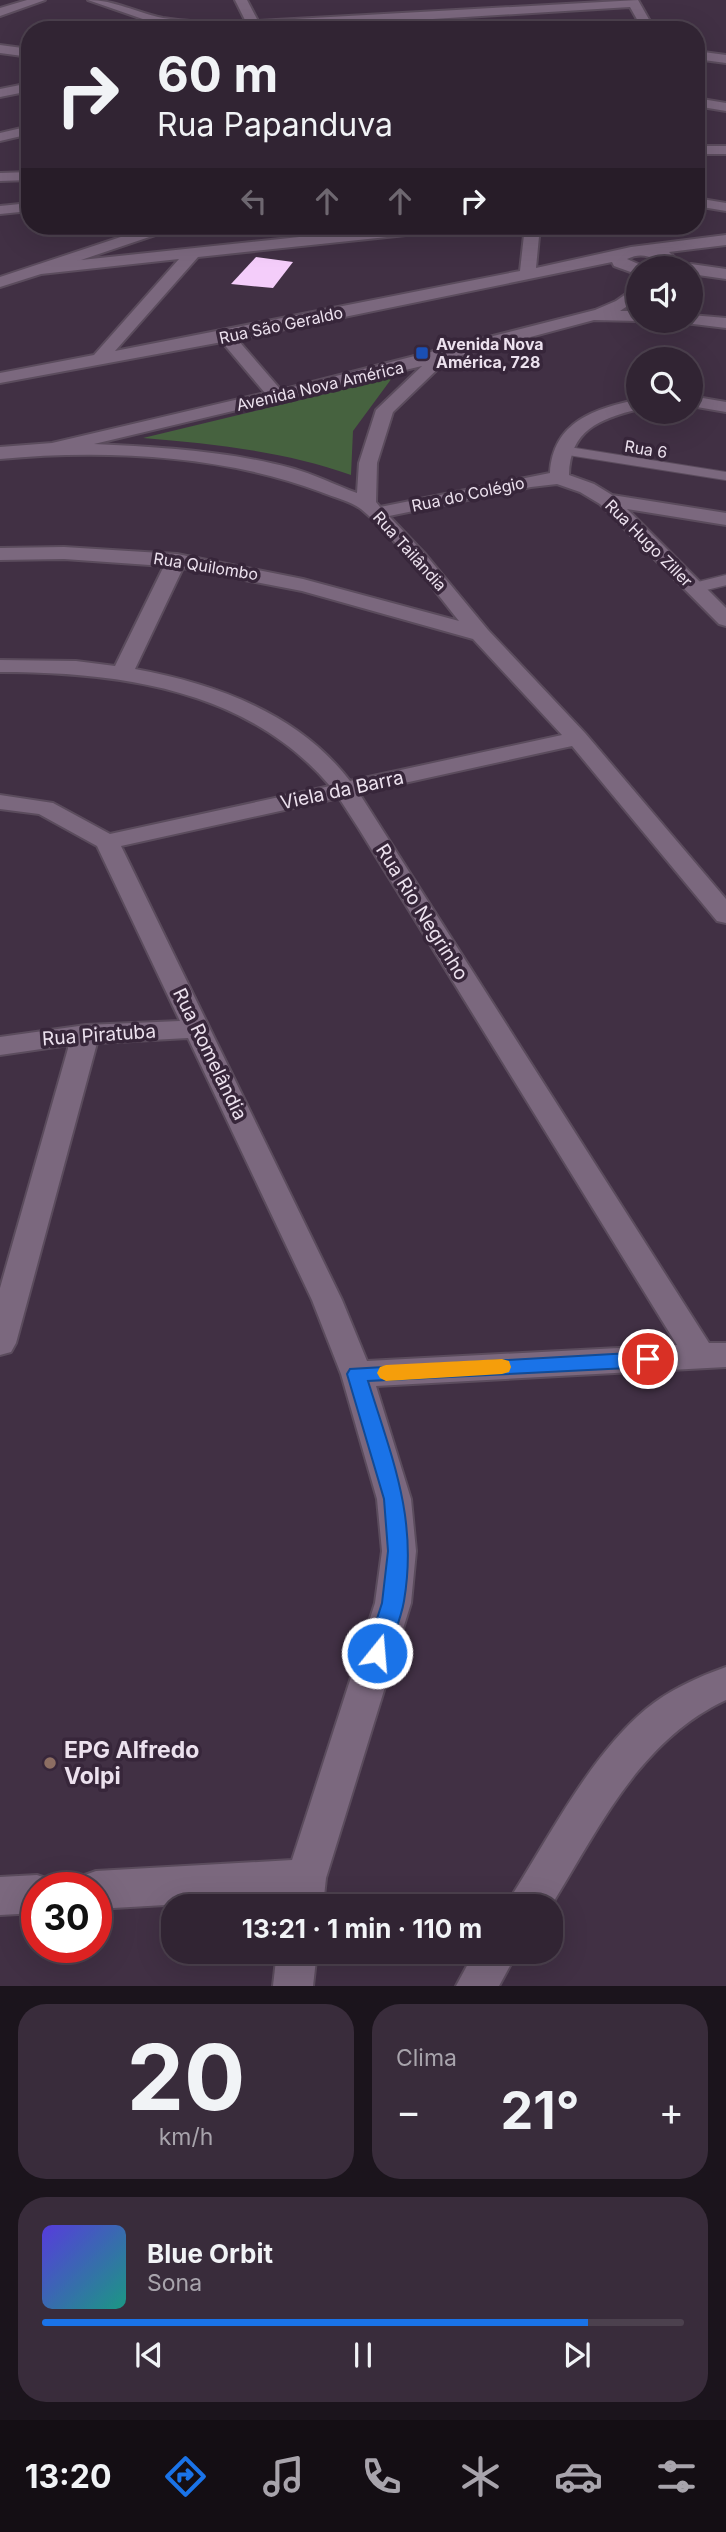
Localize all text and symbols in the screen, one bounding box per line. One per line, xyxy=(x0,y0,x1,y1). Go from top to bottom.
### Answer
text: 60 m xyxy=(157,45,278,104)
icon: right xyxy=(42,49,133,140)
text: Rua Papanduva xyxy=(157,105,393,144)
icon: left xyxy=(235,182,273,220)
icon: ahead xyxy=(308,182,346,220)
icon: ahead xyxy=(381,182,419,220)
icon: right xyxy=(454,182,492,220)
map controls xyxy=(626,256,703,424)
button: sound xyxy=(626,256,703,333)
street label: Rua São Geraldo xyxy=(217,302,345,348)
place label: Avenida Nova América, 728 xyxy=(436,334,544,372)
marker: Avenida Nova América, 728 xyxy=(414,345,430,361)
button: search xyxy=(626,347,703,424)
street label: Avenida Nova América xyxy=(234,357,406,415)
street label: Rua 6 xyxy=(623,436,669,462)
street label: Rua do Colégio xyxy=(410,472,526,516)
street label: Rua Hugo Ziller xyxy=(601,495,697,591)
street label: Rua Tailândia xyxy=(369,507,451,595)
street label: Rua Quilombo xyxy=(152,548,260,584)
street label: Viela da Barra xyxy=(278,766,406,814)
street label: Rua Rio Negrinho xyxy=(371,840,473,984)
street label: Rua Romelândia xyxy=(168,984,252,1124)
street label: Rua Piratuba xyxy=(41,1020,157,1050)
pin xyxy=(618,1329,678,1389)
icon: arrive xyxy=(629,1340,667,1378)
position arrow xyxy=(340,1616,414,1690)
place label: EPG Alfredo Volpi xyxy=(64,1736,199,1790)
marker: EPG Alfredo Volpi xyxy=(42,1755,58,1771)
speed limit sign: 30 xyxy=(21,1872,112,1963)
text: 13:21 · 1 min · 110 m xyxy=(242,1913,482,1944)
text: 20 xyxy=(127,2022,245,2132)
text: Clima xyxy=(396,2044,457,2072)
text: 21° xyxy=(500,2079,580,2142)
text: − xyxy=(396,2088,421,2134)
text: + xyxy=(659,2088,684,2134)
text: km/h xyxy=(159,2123,213,2151)
text: Blue Orbit xyxy=(147,2238,273,2269)
text: Sona xyxy=(147,2269,202,2297)
icon: previous xyxy=(130,2336,168,2374)
icon: pause xyxy=(344,2336,382,2374)
icon: next xyxy=(558,2336,596,2374)
icon: directions xyxy=(161,2452,210,2501)
icon: music xyxy=(259,2452,308,2501)
icon: phone xyxy=(357,2452,406,2501)
icon: climate xyxy=(456,2452,505,2501)
icon: car xyxy=(554,2452,603,2501)
icon: filters xyxy=(652,2452,701,2501)
text: 13:20 xyxy=(25,2457,112,2496)

